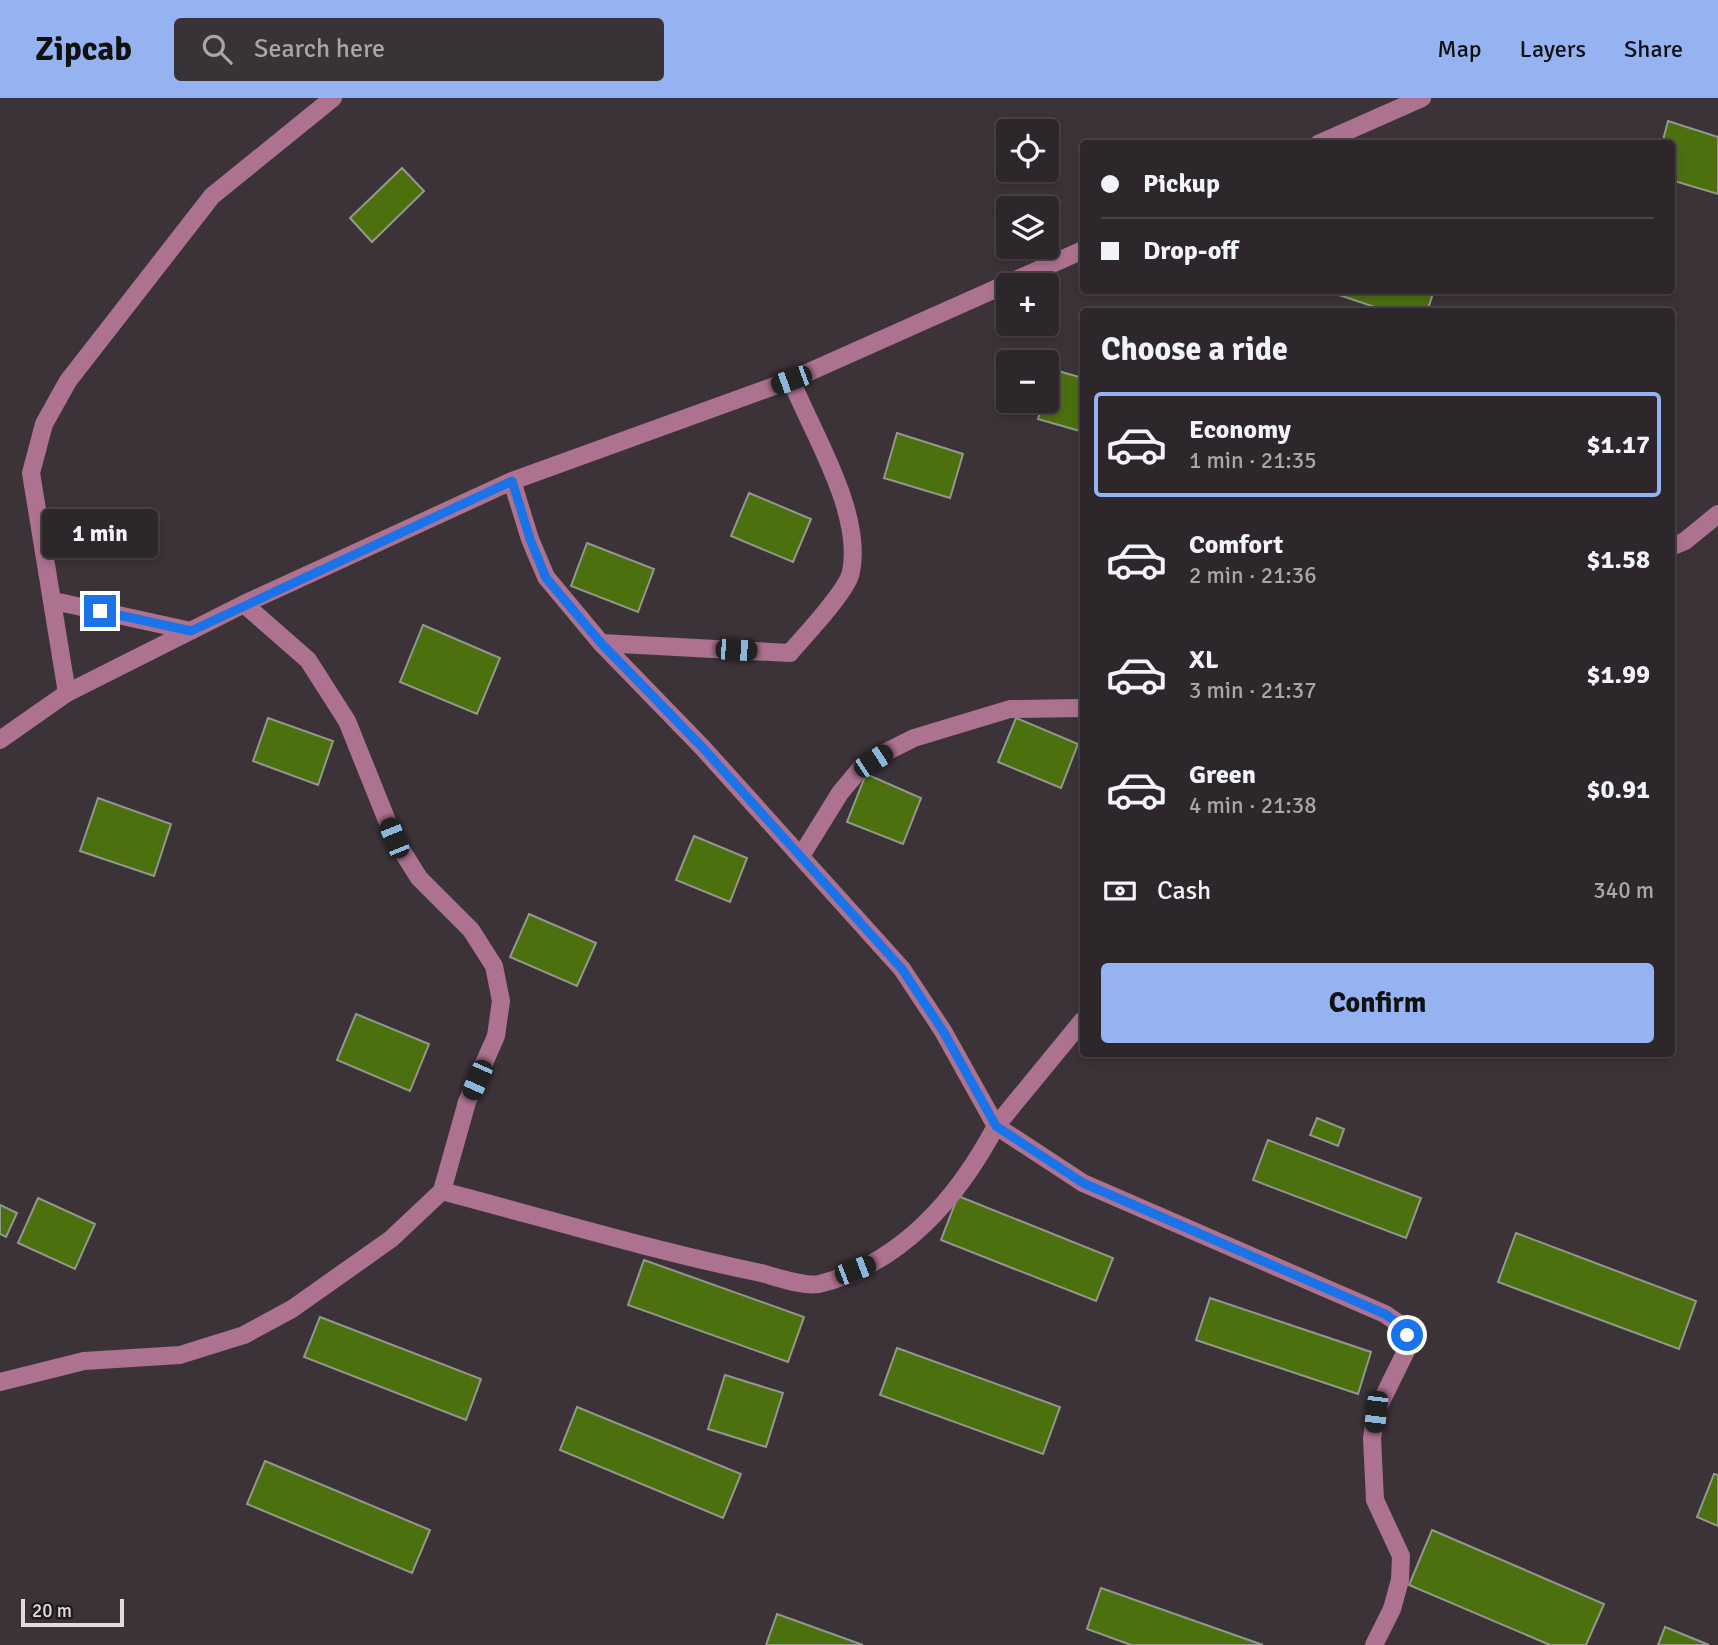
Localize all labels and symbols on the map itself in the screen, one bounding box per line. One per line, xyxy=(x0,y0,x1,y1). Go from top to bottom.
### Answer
car xyxy=(768,363,815,397)
callout: 1 min xyxy=(42,510,158,559)
route end xyxy=(84,595,116,627)
car xyxy=(715,638,758,662)
car xyxy=(850,741,897,781)
car xyxy=(377,815,412,861)
car xyxy=(459,1057,496,1103)
car xyxy=(832,1253,879,1287)
route start xyxy=(1391,1319,1423,1351)
car xyxy=(1364,1390,1389,1434)
scale bar xyxy=(21,1596,124,1628)

